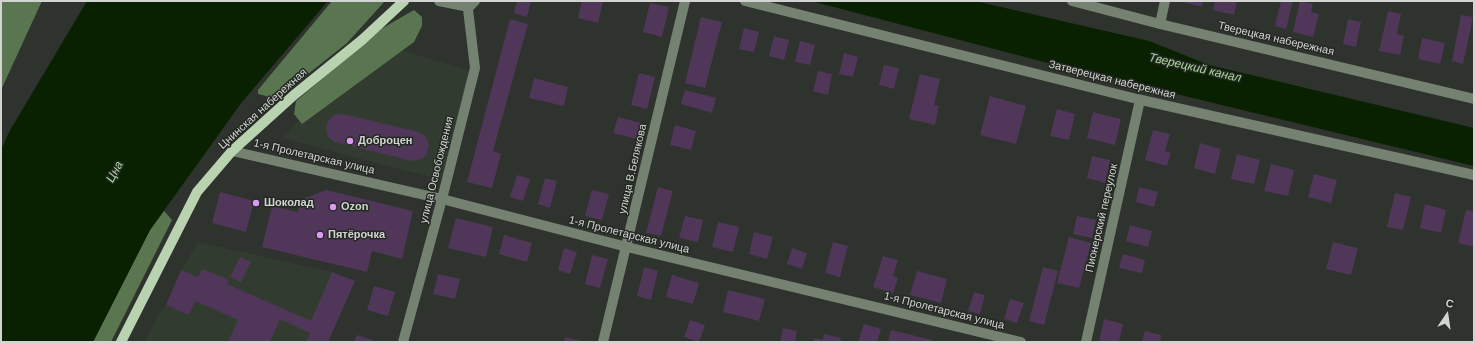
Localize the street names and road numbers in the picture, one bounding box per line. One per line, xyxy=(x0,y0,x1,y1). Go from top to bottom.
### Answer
street label: Тверецкая набережная xyxy=(1217,19,1335,59)
street label: Затверецкая набережная xyxy=(1047,58,1177,102)
street label: Цнинская набережная xyxy=(216,66,310,152)
street label: улица Освобождения xyxy=(417,115,457,225)
street label: улица В.Белякова xyxy=(616,123,650,215)
street label: 1-я Пролетарская улица xyxy=(252,137,376,177)
street label: Пионерский переулок xyxy=(1083,162,1121,274)
street label: 1-я Пролетарская улица xyxy=(567,214,691,256)
street label: 1-я Пролетарская улица xyxy=(882,290,1006,332)

